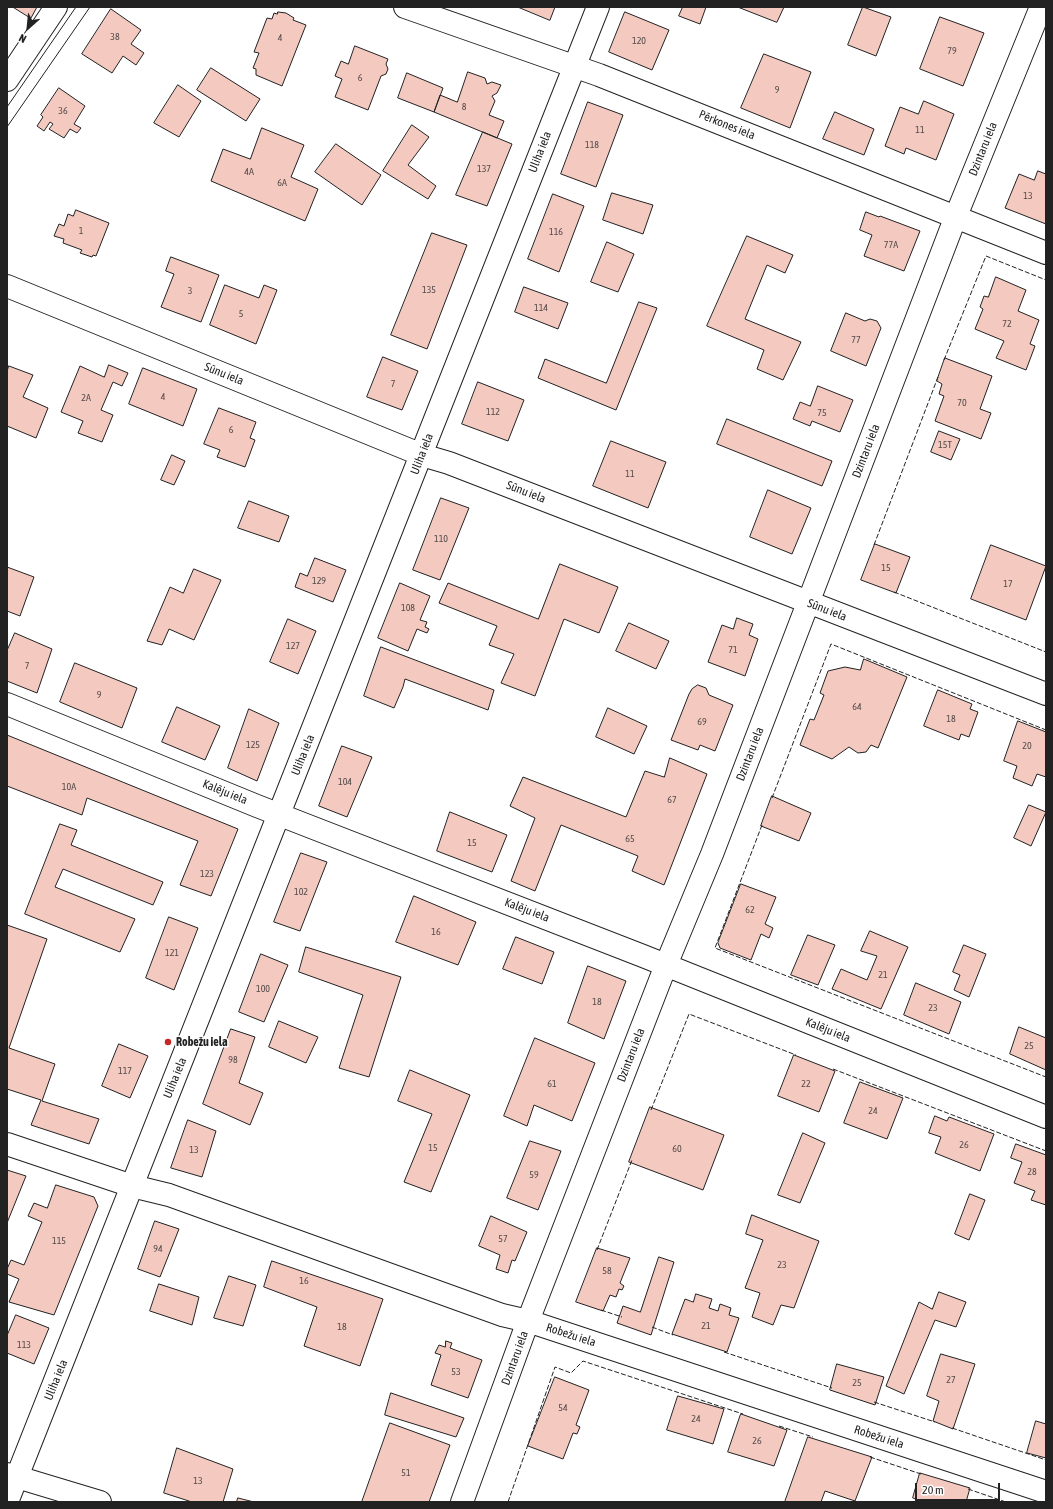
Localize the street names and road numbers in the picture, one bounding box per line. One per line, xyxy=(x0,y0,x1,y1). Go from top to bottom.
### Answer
street label: Pērkones iela xyxy=(697,107,757,143)
street label: Dzintaru iela xyxy=(966,120,1000,178)
street label: Uliha iela xyxy=(526,129,554,175)
street label: Sūnu iela xyxy=(202,360,246,388)
street label: Dzintaru iela xyxy=(849,422,883,480)
street label: Uliha iela xyxy=(408,431,436,477)
street label: Sūnu iela xyxy=(504,478,548,506)
street label: Sūnu iela xyxy=(805,596,849,624)
street label: Dzintaru iela xyxy=(733,725,767,783)
street label: Uliha iela xyxy=(288,732,318,778)
street label: Kalēju iela xyxy=(201,777,249,807)
street label: Kalēju iela xyxy=(503,895,551,925)
street label: Kalēju iela xyxy=(804,1015,852,1045)
street label: Dzintaru iela xyxy=(614,1026,648,1084)
street label: Uliha iela xyxy=(160,1055,190,1101)
street label: Robežu iela xyxy=(544,1320,598,1350)
street label: Dzintaru iela xyxy=(499,1329,531,1387)
street label: Uliha iela xyxy=(41,1357,71,1403)
street label: Robežu iela xyxy=(852,1422,906,1452)

